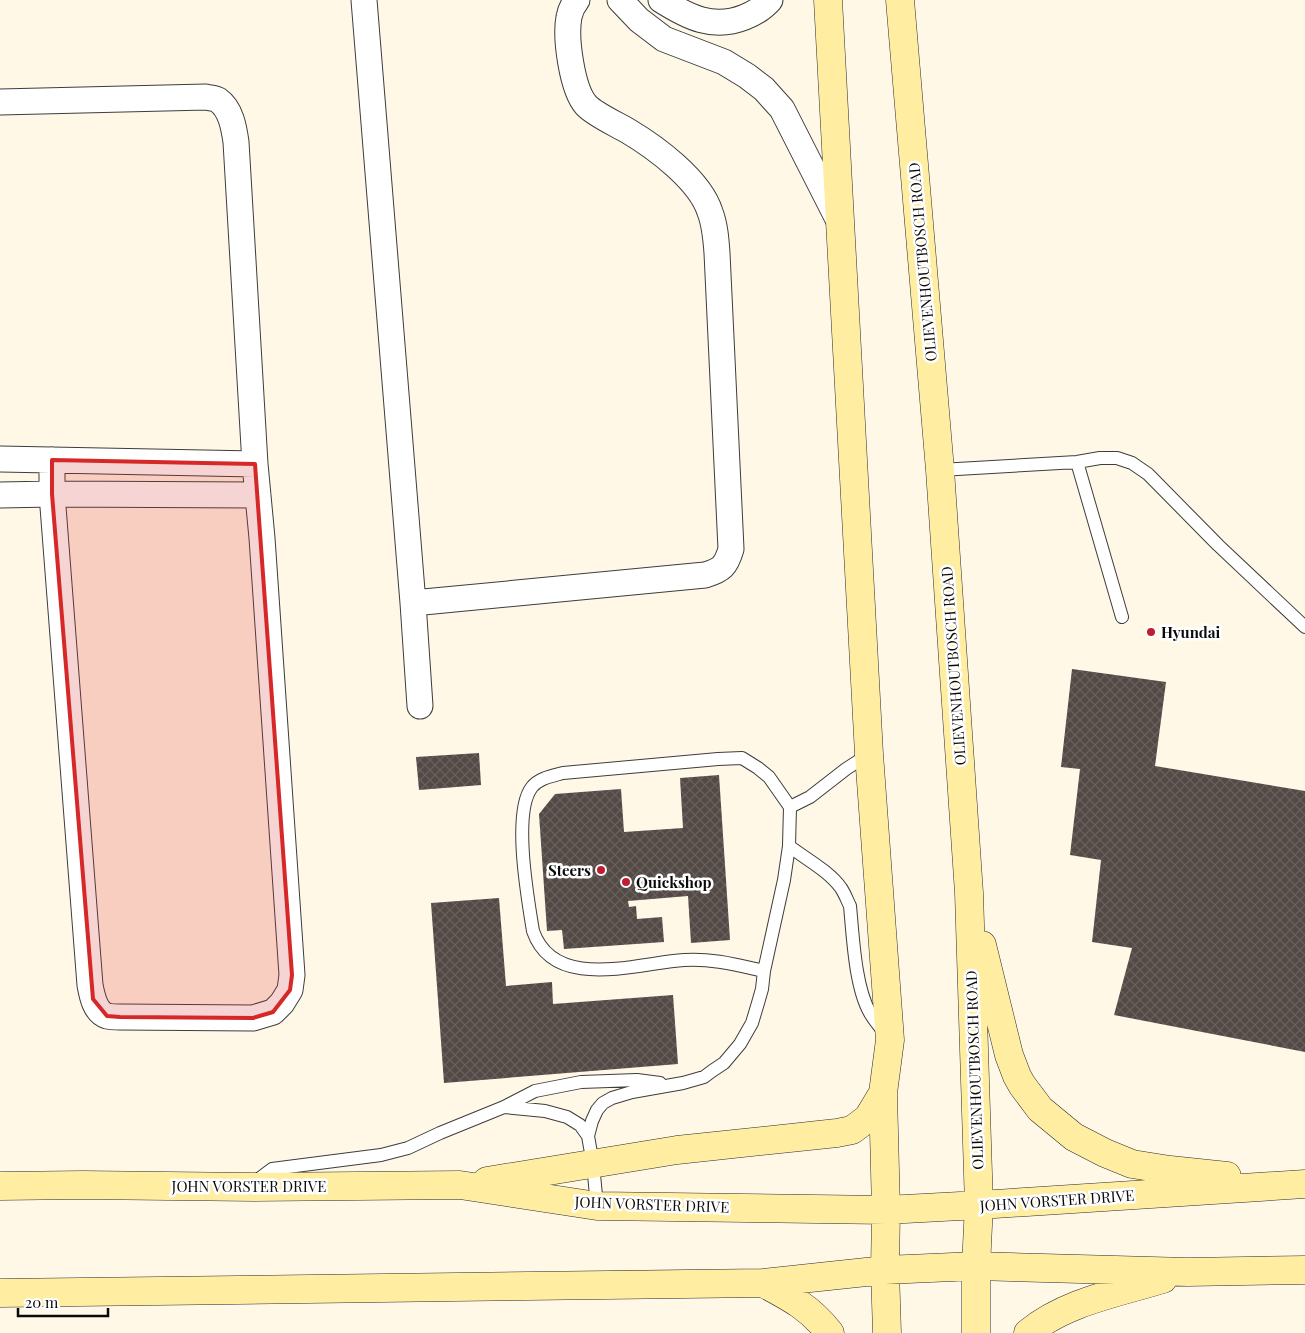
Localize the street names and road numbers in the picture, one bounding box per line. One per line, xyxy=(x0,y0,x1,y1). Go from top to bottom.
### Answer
street label: OLIEVENHOUTBOSCH ROAD xyxy=(903,162,941,362)
street label: OLIEVENHOUTBOSCH ROAD xyxy=(936,566,970,766)
street label: OLIEVENHOUTBOSCH ROAD xyxy=(961,970,987,1170)
street label: JOHN VORSTER DRIVE xyxy=(171,1176,326,1196)
street label: JOHN VORSTER DRIVE xyxy=(978,1185,1135,1215)
street label: JOHN VORSTER DRIVE xyxy=(573,1191,730,1217)

